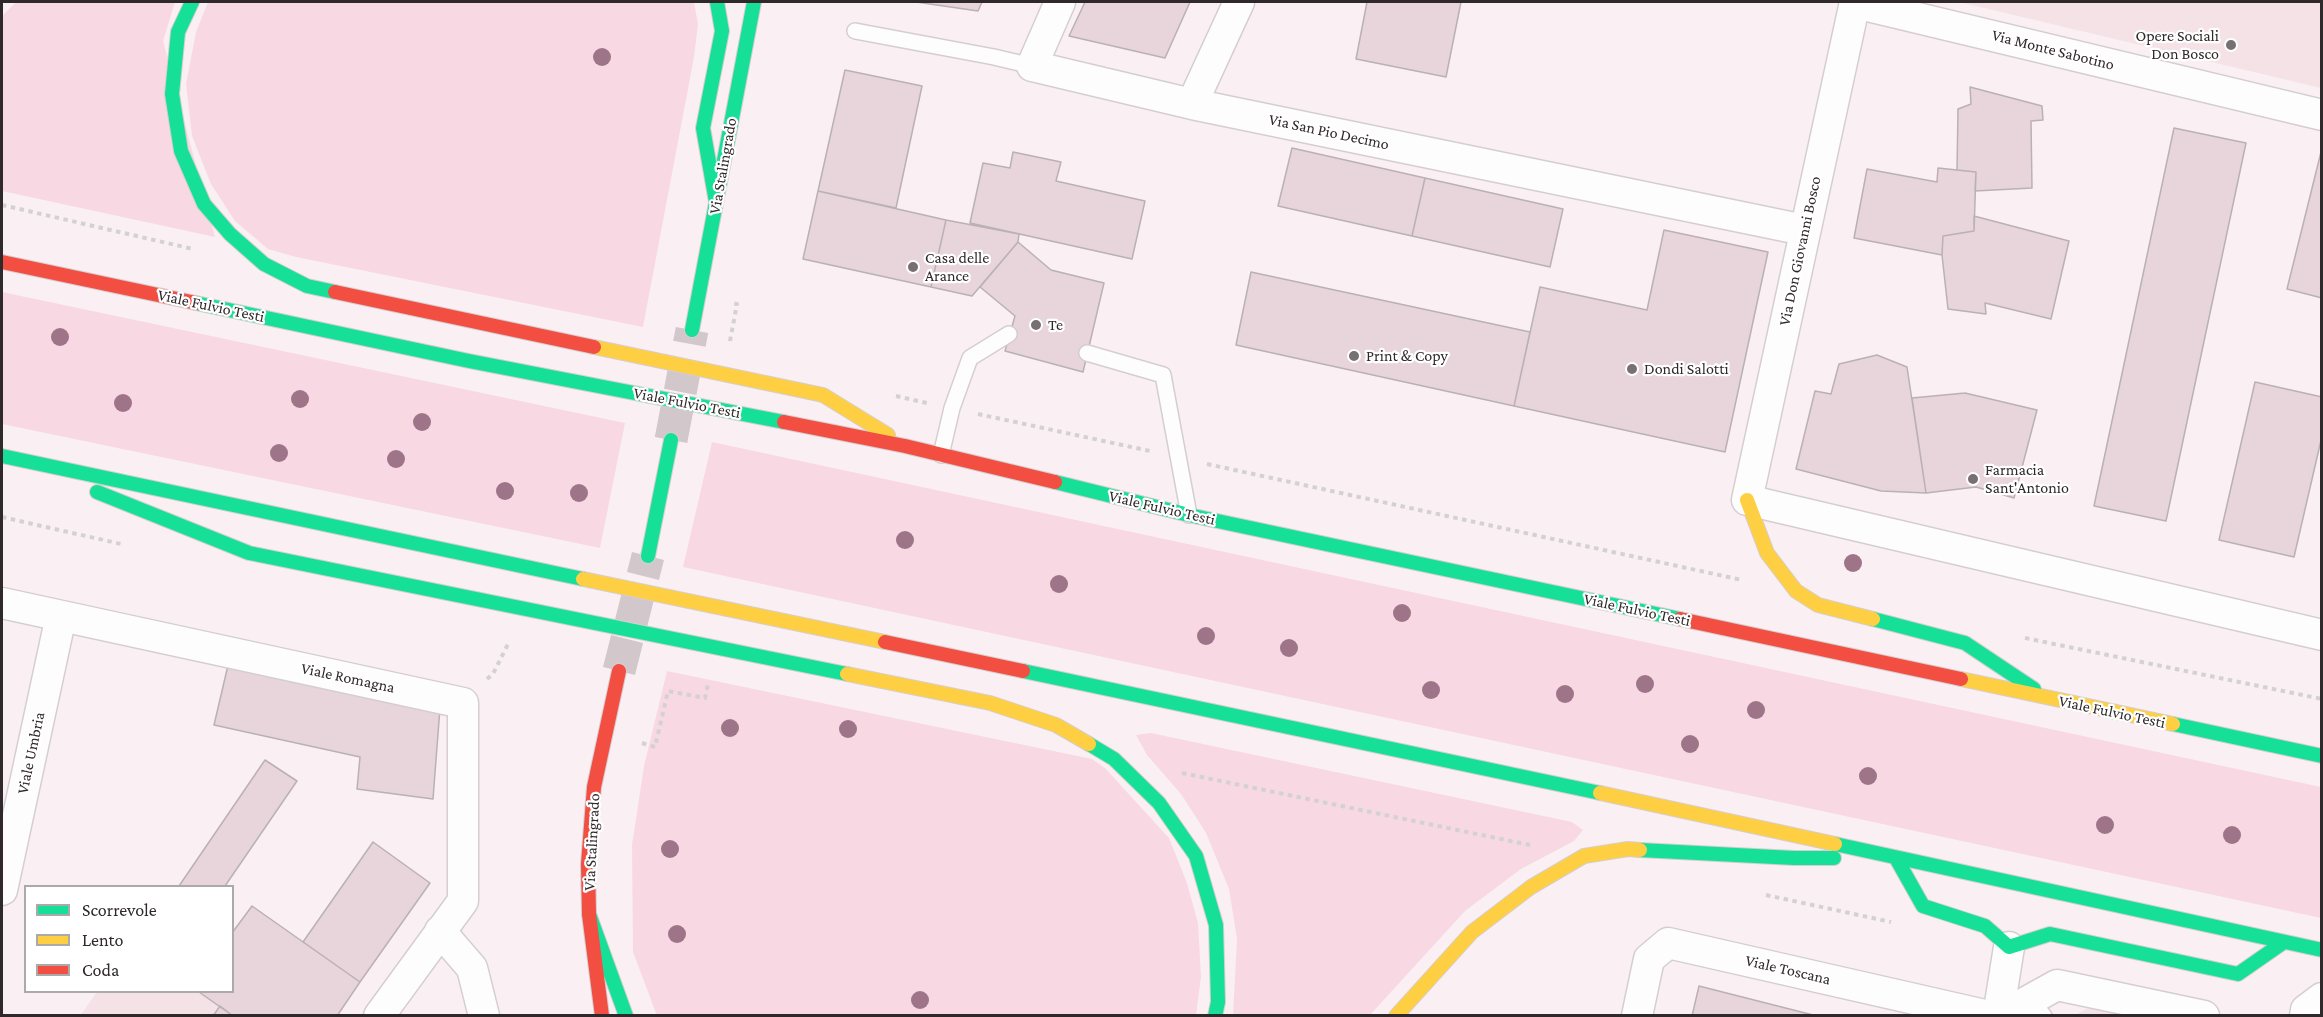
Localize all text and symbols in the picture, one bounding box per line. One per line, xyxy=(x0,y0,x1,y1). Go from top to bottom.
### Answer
street label: Via Monte Sabotino xyxy=(1990,25,2116,75)
place label: Opere Sociali Don Bosco xyxy=(2135,26,2219,64)
marker: Opere Sociali Don Bosco xyxy=(2224,38,2238,52)
street label: Via San Pio Decimo xyxy=(1267,110,1391,154)
street label: Via Stalingrado xyxy=(705,116,741,216)
street label: Via Don Giovanni Bosco xyxy=(1775,174,1825,328)
place label: Casa delle Arance xyxy=(925,248,989,286)
marker: Casa delle Arance xyxy=(906,260,920,274)
street label: Viale Fulvio Testi xyxy=(156,285,266,327)
place label: Te xyxy=(1048,315,1063,335)
marker: Te xyxy=(1029,318,1043,332)
place label: Print & Copy xyxy=(1366,346,1448,366)
marker: Print & Copy xyxy=(1347,349,1361,363)
place label: Dondi Salotti xyxy=(1644,359,1729,379)
marker: Dondi Salotti xyxy=(1625,362,1639,376)
street label: Viale Fulvio Testi xyxy=(632,383,742,423)
place label: Farmacia Sant'Antonio xyxy=(1985,460,2069,498)
marker: Farmacia Sant'Antonio xyxy=(1966,472,1980,486)
street label: Viale Fulvio Testi xyxy=(1107,486,1217,530)
street label: Viale Fulvio Testi xyxy=(1582,589,1692,631)
street label: Viale Romagna xyxy=(299,659,397,697)
street label: Viale Fulvio Testi xyxy=(2057,691,2167,733)
street label: Viale Umbria xyxy=(13,710,49,796)
street label: Via Stalingrado xyxy=(580,793,604,891)
legend xyxy=(24,885,234,993)
text: Scorrevole xyxy=(82,900,157,920)
text: Lento xyxy=(82,930,123,950)
street label: Viale Toscana xyxy=(1743,951,1833,989)
text: Coda xyxy=(82,960,119,980)

